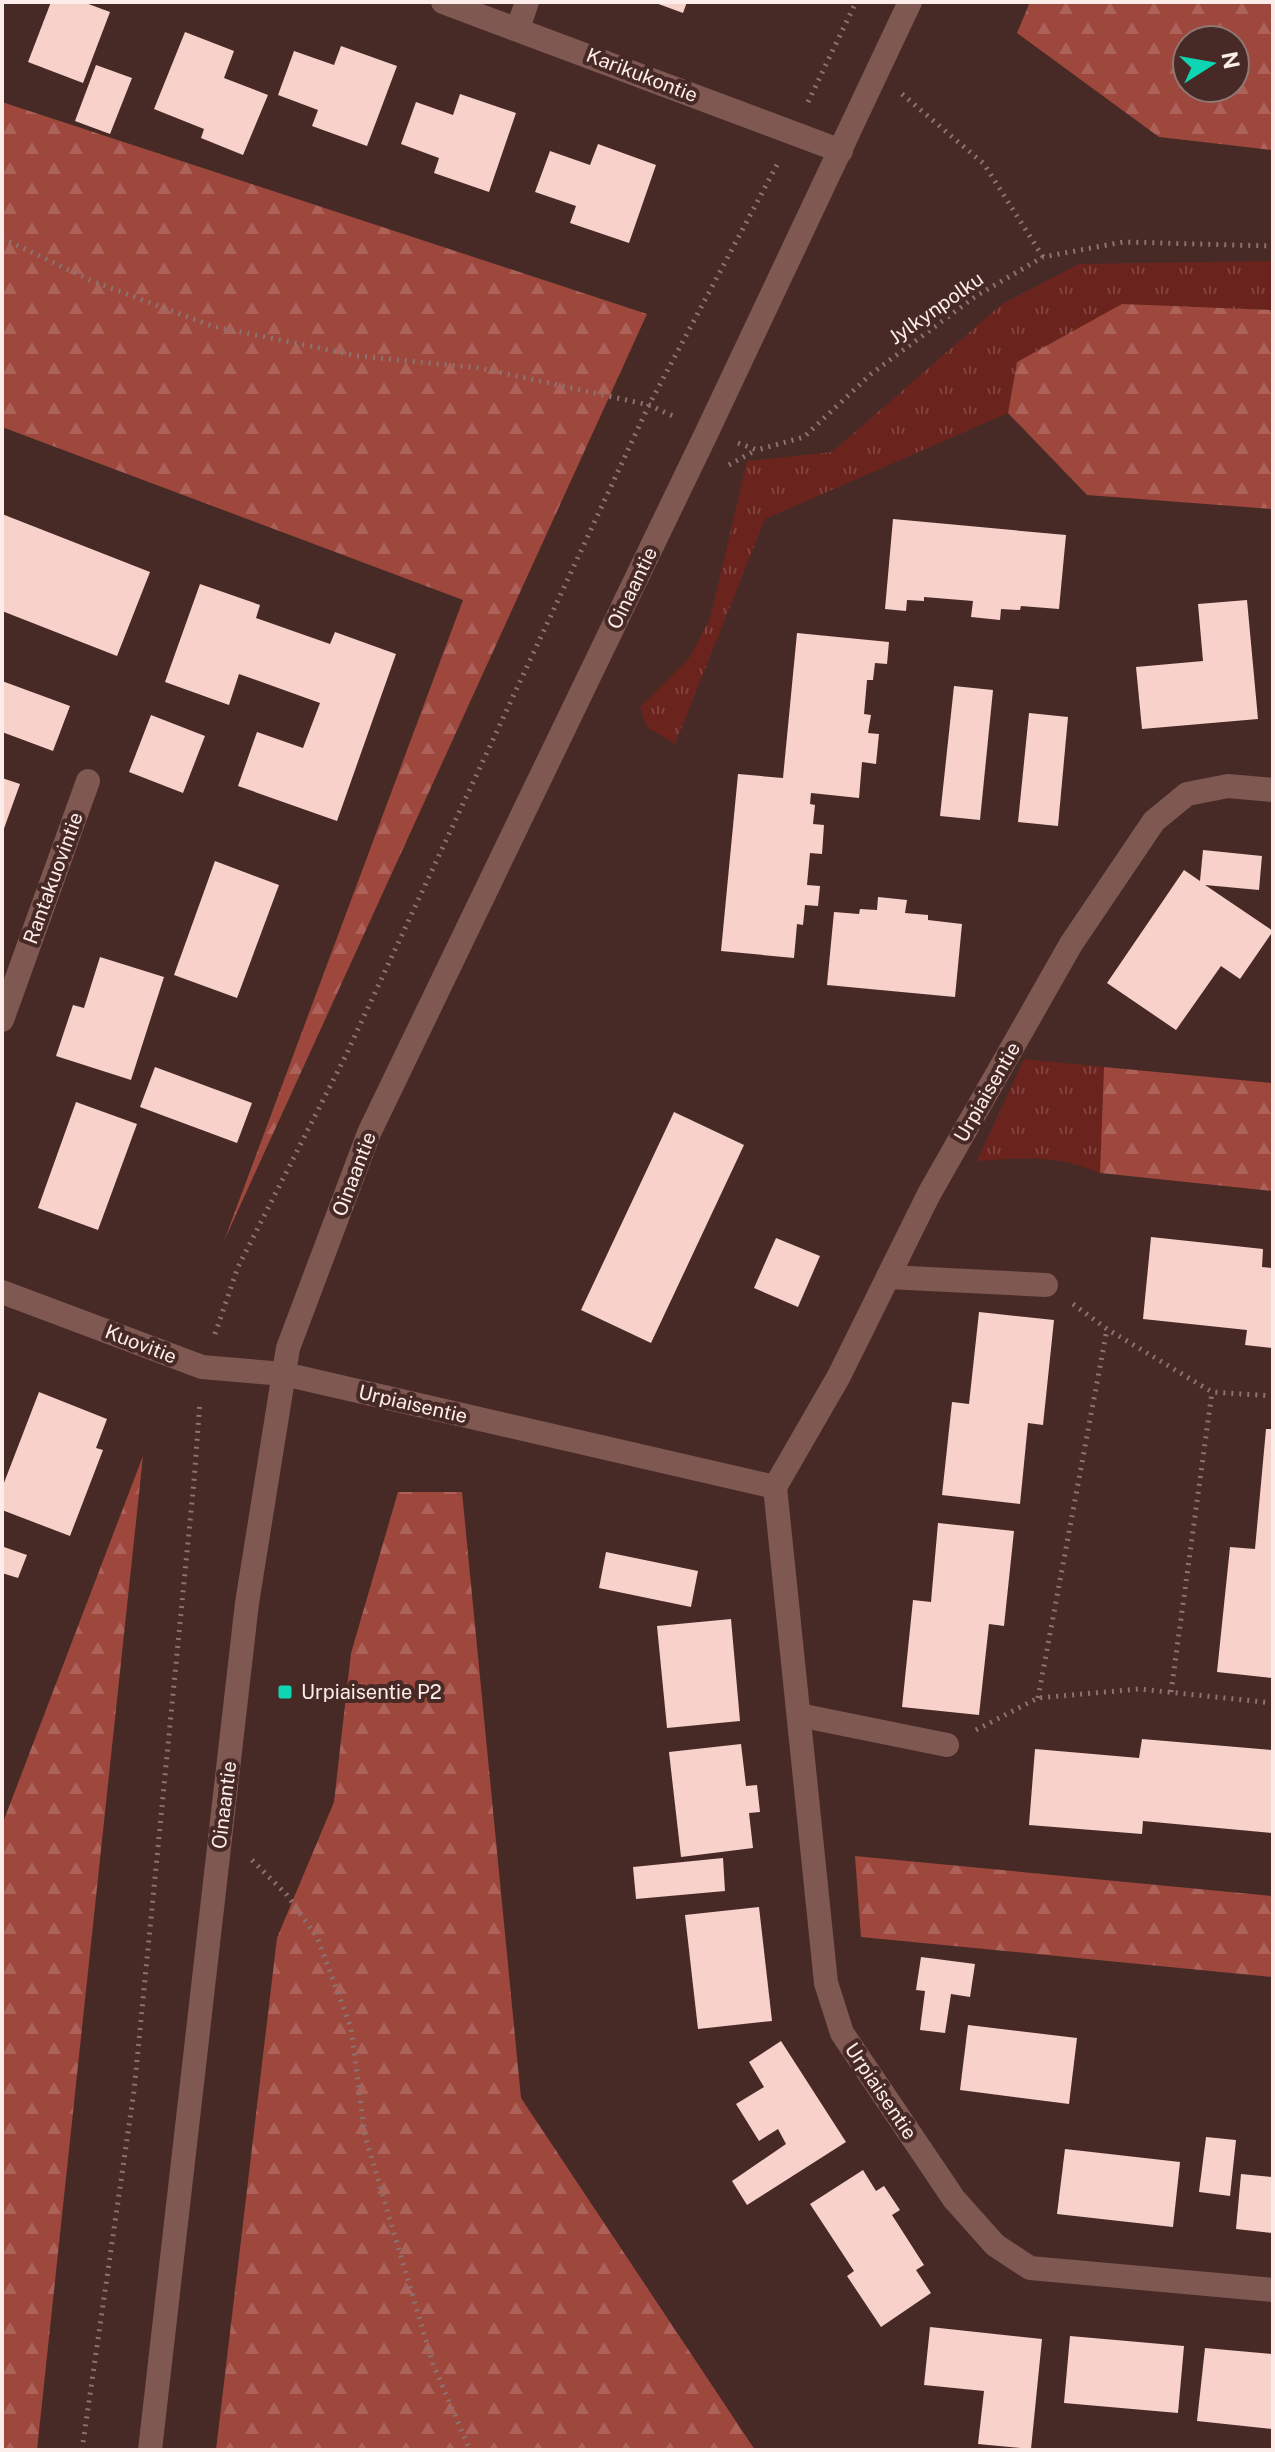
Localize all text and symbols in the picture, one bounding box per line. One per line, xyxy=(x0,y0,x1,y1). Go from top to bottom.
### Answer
north arrow xyxy=(1171,24,1251,104)
street label: Karikukontie xyxy=(583,43,701,107)
text: N xyxy=(1216,49,1245,71)
street label: Jylkynpolku xyxy=(884,267,988,349)
street label: Oinaantie xyxy=(602,543,662,633)
street label: Rantakuovintie xyxy=(18,809,88,947)
street label: Urpiaisentie xyxy=(949,1038,1025,1146)
street label: Oinaantie xyxy=(327,1128,381,1220)
street label: Kuovitie xyxy=(102,1319,180,1369)
street label: Urpiaisentie xyxy=(356,1380,470,1428)
place label: Urpiaisentie P2 xyxy=(301,1680,442,1704)
marker: Urpiaisentie P2 xyxy=(276,1683,294,1701)
street label: Oinaantie xyxy=(207,1760,241,1850)
street label: Urpiaisentie xyxy=(840,2038,922,2144)

